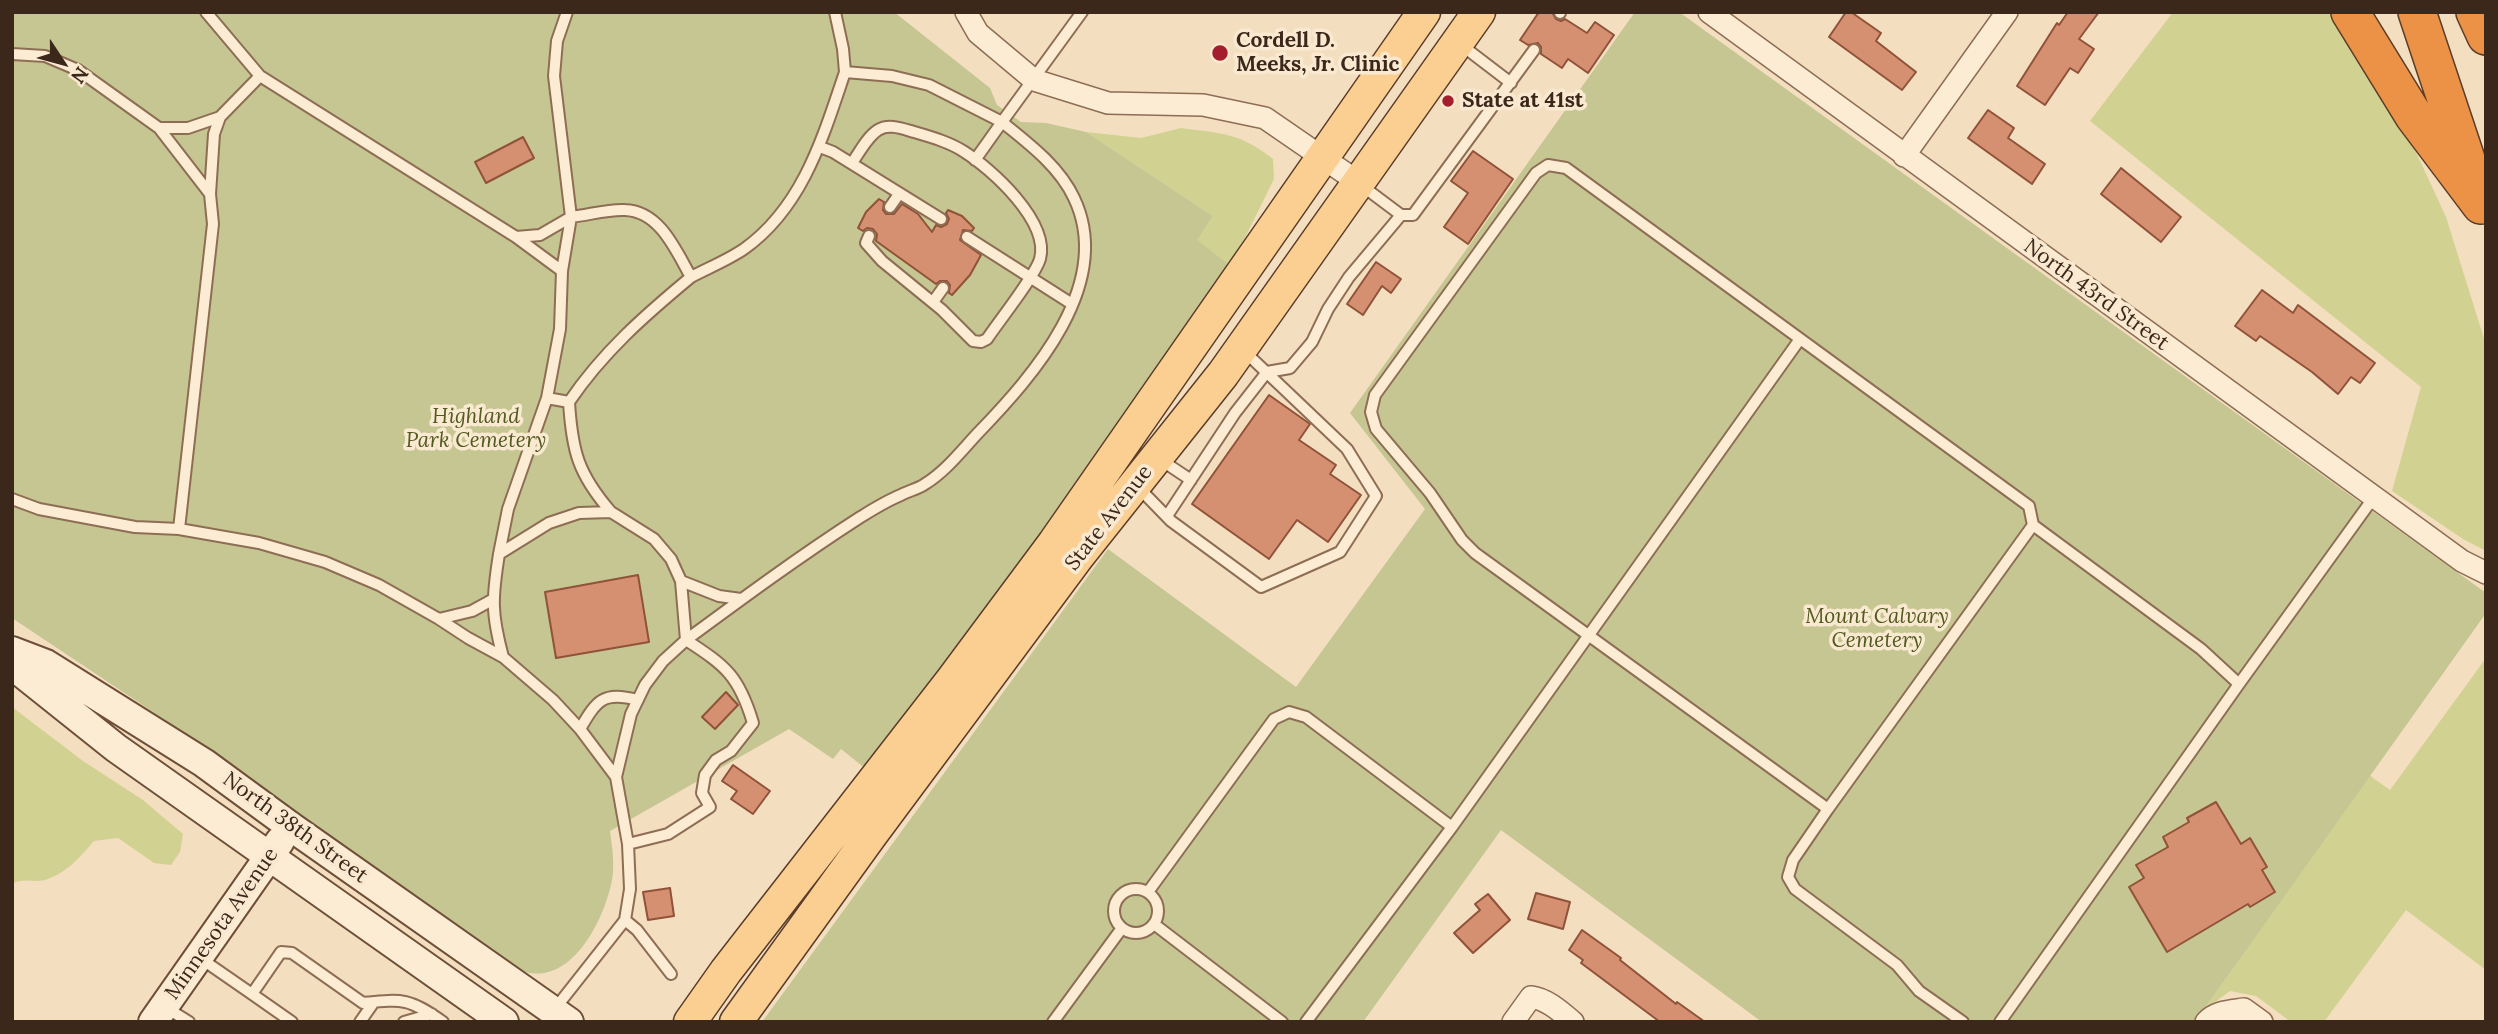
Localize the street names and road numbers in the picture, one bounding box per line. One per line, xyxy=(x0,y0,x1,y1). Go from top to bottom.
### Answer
street label: North 43rd Street xyxy=(2019,234,2173,356)
street label: State Avenue xyxy=(1060,460,1158,576)
street label: North 38th Street xyxy=(218,767,372,889)
street label: Minnesota Avenue xyxy=(160,843,284,1005)

